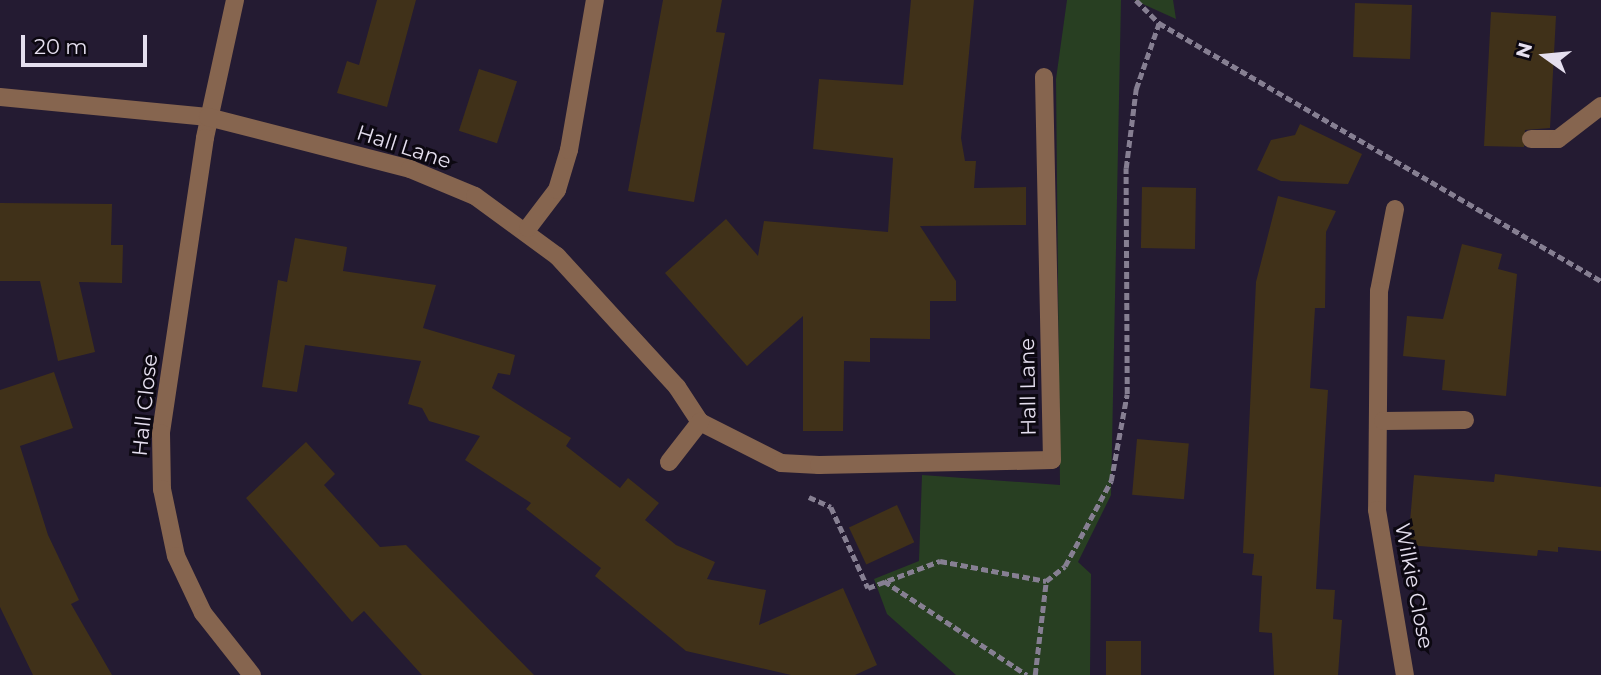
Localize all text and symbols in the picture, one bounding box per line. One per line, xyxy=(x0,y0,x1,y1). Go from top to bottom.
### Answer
scale bar xyxy=(24,21,150,65)
north arrow xyxy=(1510,21,1580,91)
text: 20 m xyxy=(34,34,88,59)
text: N xyxy=(1511,40,1537,61)
street label: Hall Lane xyxy=(354,120,454,174)
street label: Hall Lane xyxy=(1015,338,1041,436)
street label: Hall Close xyxy=(127,353,163,457)
street label: Wilkie Close xyxy=(1389,521,1439,651)

